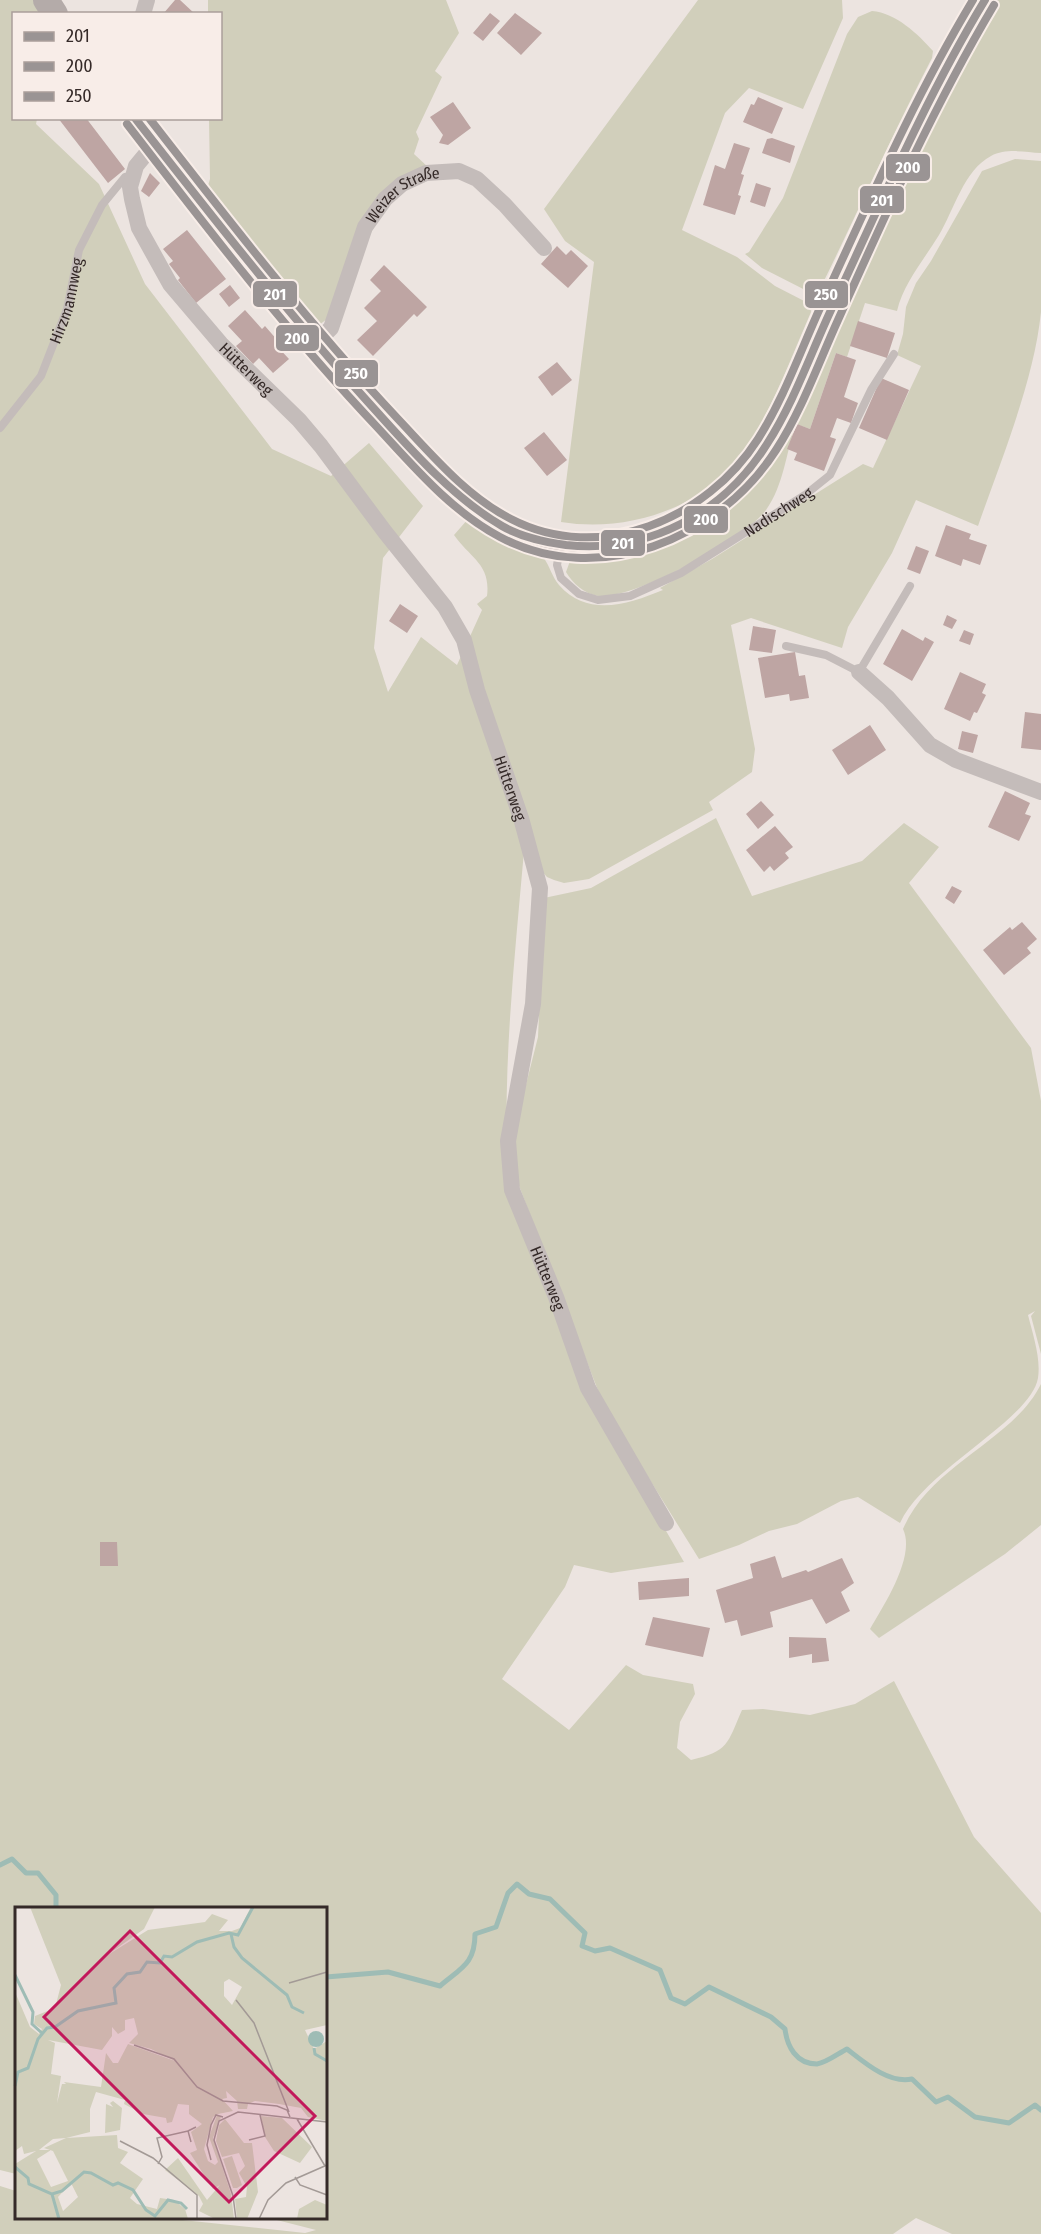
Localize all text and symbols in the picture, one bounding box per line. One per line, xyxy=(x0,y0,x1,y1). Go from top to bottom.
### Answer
legend xyxy=(12,12,222,120)
text: 201 xyxy=(66,25,90,47)
text: 200 xyxy=(66,55,93,77)
text: 250 xyxy=(66,85,92,107)
line badge: 200 xyxy=(885,153,931,182)
text: 200 xyxy=(895,158,921,177)
street label: Weizer Straße xyxy=(362,163,440,227)
line badge: 201 xyxy=(859,185,905,214)
text: 201 xyxy=(870,191,893,210)
street label: Hirzmannweg xyxy=(45,256,87,346)
line badge: 201 xyxy=(252,280,298,308)
line badge: 250 xyxy=(804,280,849,309)
text: 201 xyxy=(263,285,286,304)
text: 250 xyxy=(813,285,838,304)
line badge: 200 xyxy=(275,324,320,352)
text: 200 xyxy=(284,329,310,348)
street label: Hütterweg xyxy=(216,338,278,400)
line badge: 250 xyxy=(334,359,379,388)
text: 250 xyxy=(343,364,368,383)
street label: Nadischweg xyxy=(740,483,817,541)
line badge: 200 xyxy=(683,505,729,534)
text: 200 xyxy=(693,510,719,529)
line badge: 201 xyxy=(600,529,646,557)
text: 201 xyxy=(611,534,634,553)
street label: Hütterweg xyxy=(491,753,531,824)
street label: Hütterweg xyxy=(527,1243,570,1313)
inset map xyxy=(15,1907,327,2219)

